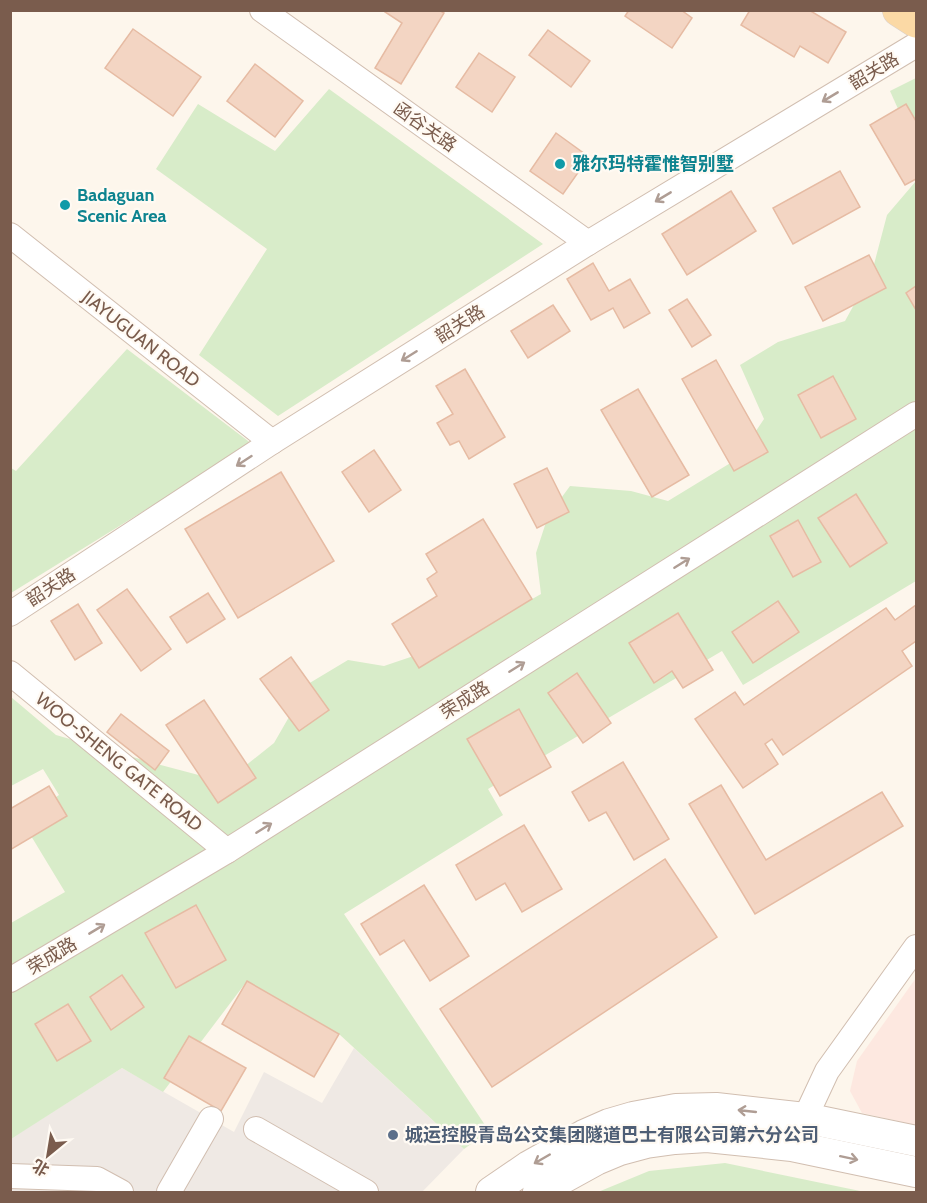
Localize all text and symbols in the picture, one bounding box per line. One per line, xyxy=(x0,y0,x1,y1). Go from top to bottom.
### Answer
street label: 韶关路 xyxy=(845,48,903,94)
one-way arrow xyxy=(822,91,839,103)
street label: 函谷关路 xyxy=(389,97,461,157)
place label: 雅尔玛特霍惟智别墅 xyxy=(572,153,734,175)
marker: 雅尔玛特霍惟智别墅 xyxy=(553,157,567,171)
place label: Badaguan Scenic Area xyxy=(77,184,167,227)
one-way arrow xyxy=(655,192,672,204)
marker: Badaguan Scenic Area xyxy=(58,198,72,212)
street label: JIAYUGUAN ROAD xyxy=(77,285,204,392)
street label: 韶关路 xyxy=(431,300,489,348)
one-way arrow xyxy=(401,350,417,362)
one-way arrow xyxy=(236,455,253,467)
one-way arrow xyxy=(673,556,690,569)
street label: 韶关路 xyxy=(22,563,80,611)
one-way arrow xyxy=(508,661,525,673)
street label: 荣成路 xyxy=(436,676,494,724)
street label: WOO-SHENG GATE ROAD xyxy=(31,688,207,836)
one-way arrow xyxy=(255,822,271,834)
one-way arrow xyxy=(88,922,105,934)
street label: 荣成路 xyxy=(23,933,81,979)
one-way arrow xyxy=(738,1106,758,1117)
place label: 城运控股青岛公交集团隧道巴士有限公司第六分公司 xyxy=(405,1124,819,1146)
north arrow xyxy=(18,1125,78,1185)
marker: 城运控股青岛公交集团隧道巴士有限公司第六分公司 xyxy=(386,1128,400,1142)
one-way arrow xyxy=(839,1153,858,1164)
one-way arrow xyxy=(533,1154,551,1165)
text: 北 xyxy=(29,1155,52,1180)

